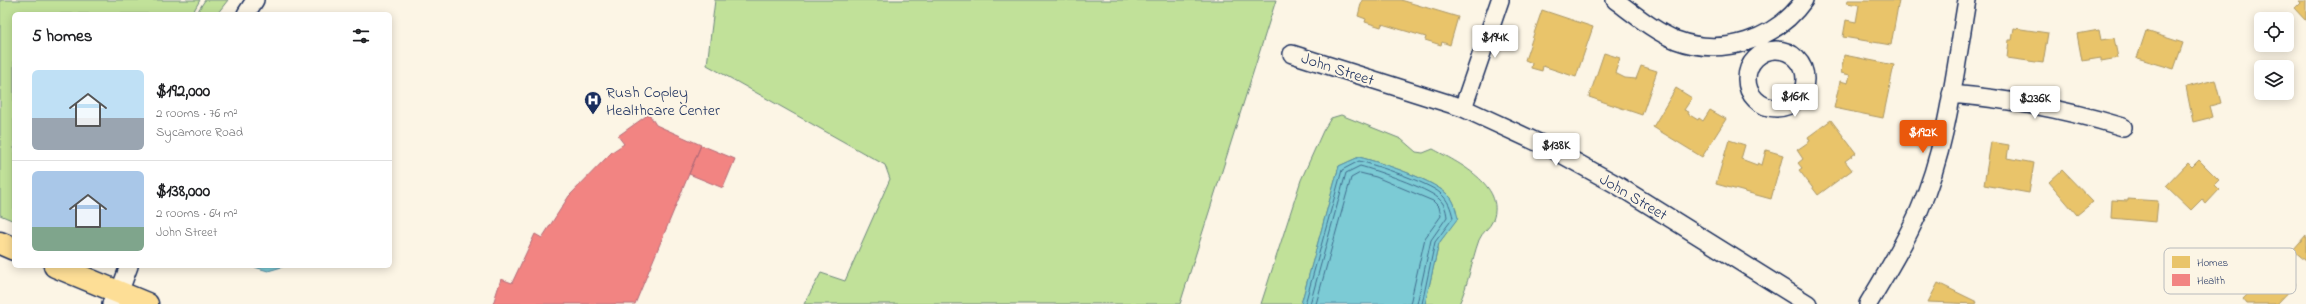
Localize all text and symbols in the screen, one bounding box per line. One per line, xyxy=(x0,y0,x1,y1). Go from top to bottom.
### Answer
map controls xyxy=(2254,12,2294,100)
button: locate xyxy=(2254,12,2294,52)
text: 5 homes xyxy=(32,24,92,49)
icon: filters xyxy=(350,25,372,47)
pin: $194K xyxy=(1467,25,1523,59)
text: $194K xyxy=(1481,28,1509,47)
street label: John Street xyxy=(1298,47,1378,93)
button: layers xyxy=(2254,60,2294,100)
text: $192,000 xyxy=(156,79,210,104)
place label: Rush Copley Healthcare Center xyxy=(606,81,720,123)
pin: $161K xyxy=(1767,84,1823,118)
icon: home xyxy=(64,86,112,134)
pin: $236K xyxy=(2007,86,2063,120)
text: $161K xyxy=(1781,87,1809,106)
text: $236K xyxy=(2019,89,2051,108)
hospital icon: Rush Copley Healthcare Center xyxy=(583,90,603,115)
text: 2 rooms · 76 m² xyxy=(156,104,238,123)
pin: $192K xyxy=(1895,120,1951,154)
text: Sycamore Road xyxy=(156,123,243,142)
text: $192K xyxy=(1909,123,1937,142)
pin: $138K xyxy=(1528,133,1584,167)
text: $138K xyxy=(1542,136,1570,155)
street label: John Street xyxy=(1594,168,1672,228)
text: $138,000 xyxy=(156,179,210,204)
icon: home xyxy=(64,187,112,235)
text: 2 rooms · 64 m² xyxy=(156,204,238,223)
text: John Street xyxy=(156,223,217,242)
legend xyxy=(2164,248,2296,294)
text: Homes xyxy=(2197,255,2229,271)
text: Health xyxy=(2197,273,2225,289)

